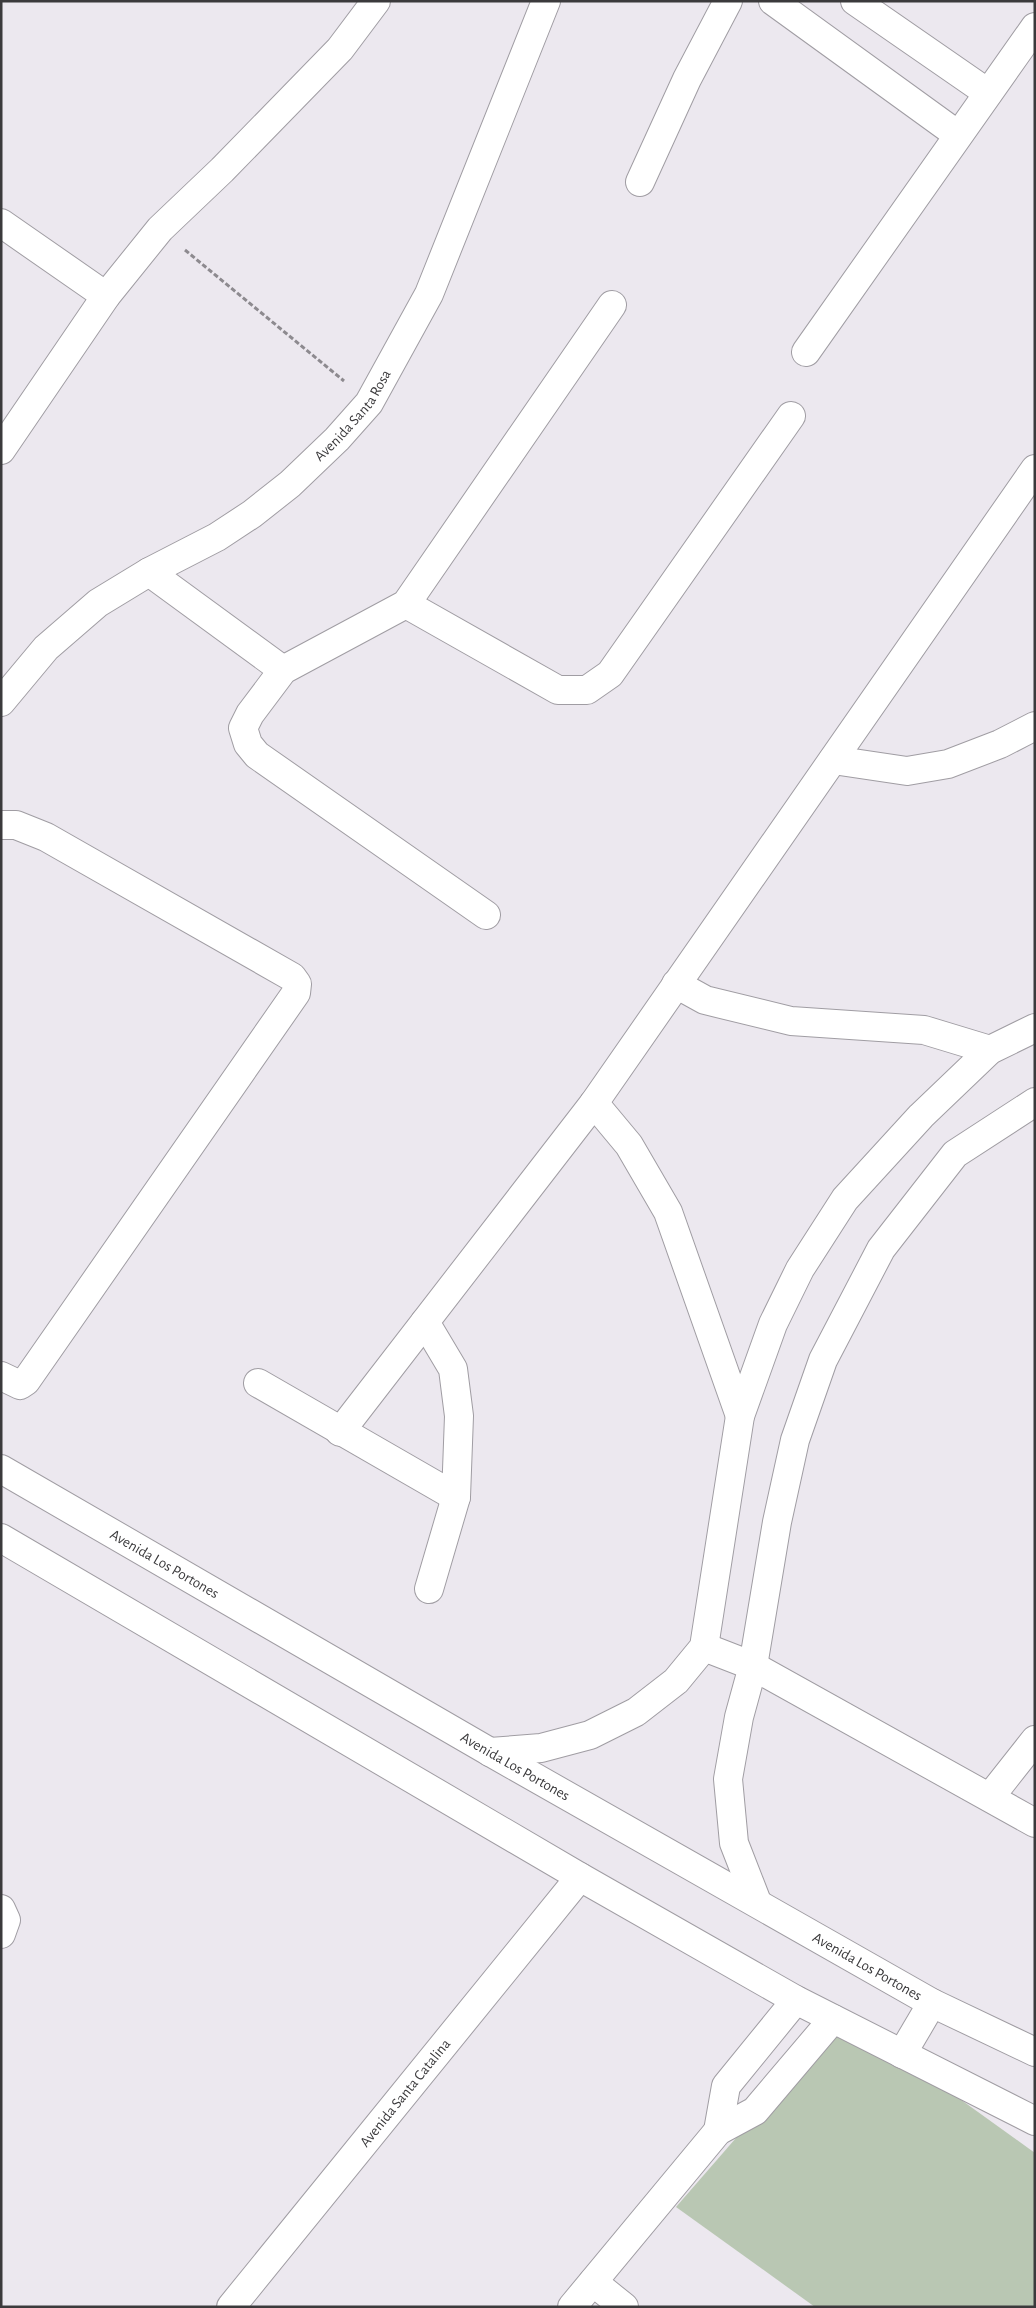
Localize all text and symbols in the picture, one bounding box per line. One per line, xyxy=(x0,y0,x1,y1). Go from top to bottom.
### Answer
street label: Avenida Santa Rosa xyxy=(311,367,393,464)
street label: Avenida Los Portones xyxy=(108,1526,221,1601)
street label: Avenida Los Portones xyxy=(458,1729,572,1803)
street label: Avenida Los Portones xyxy=(810,1929,924,2003)
street label: Avenida Santa Catalina xyxy=(357,2036,453,2149)

